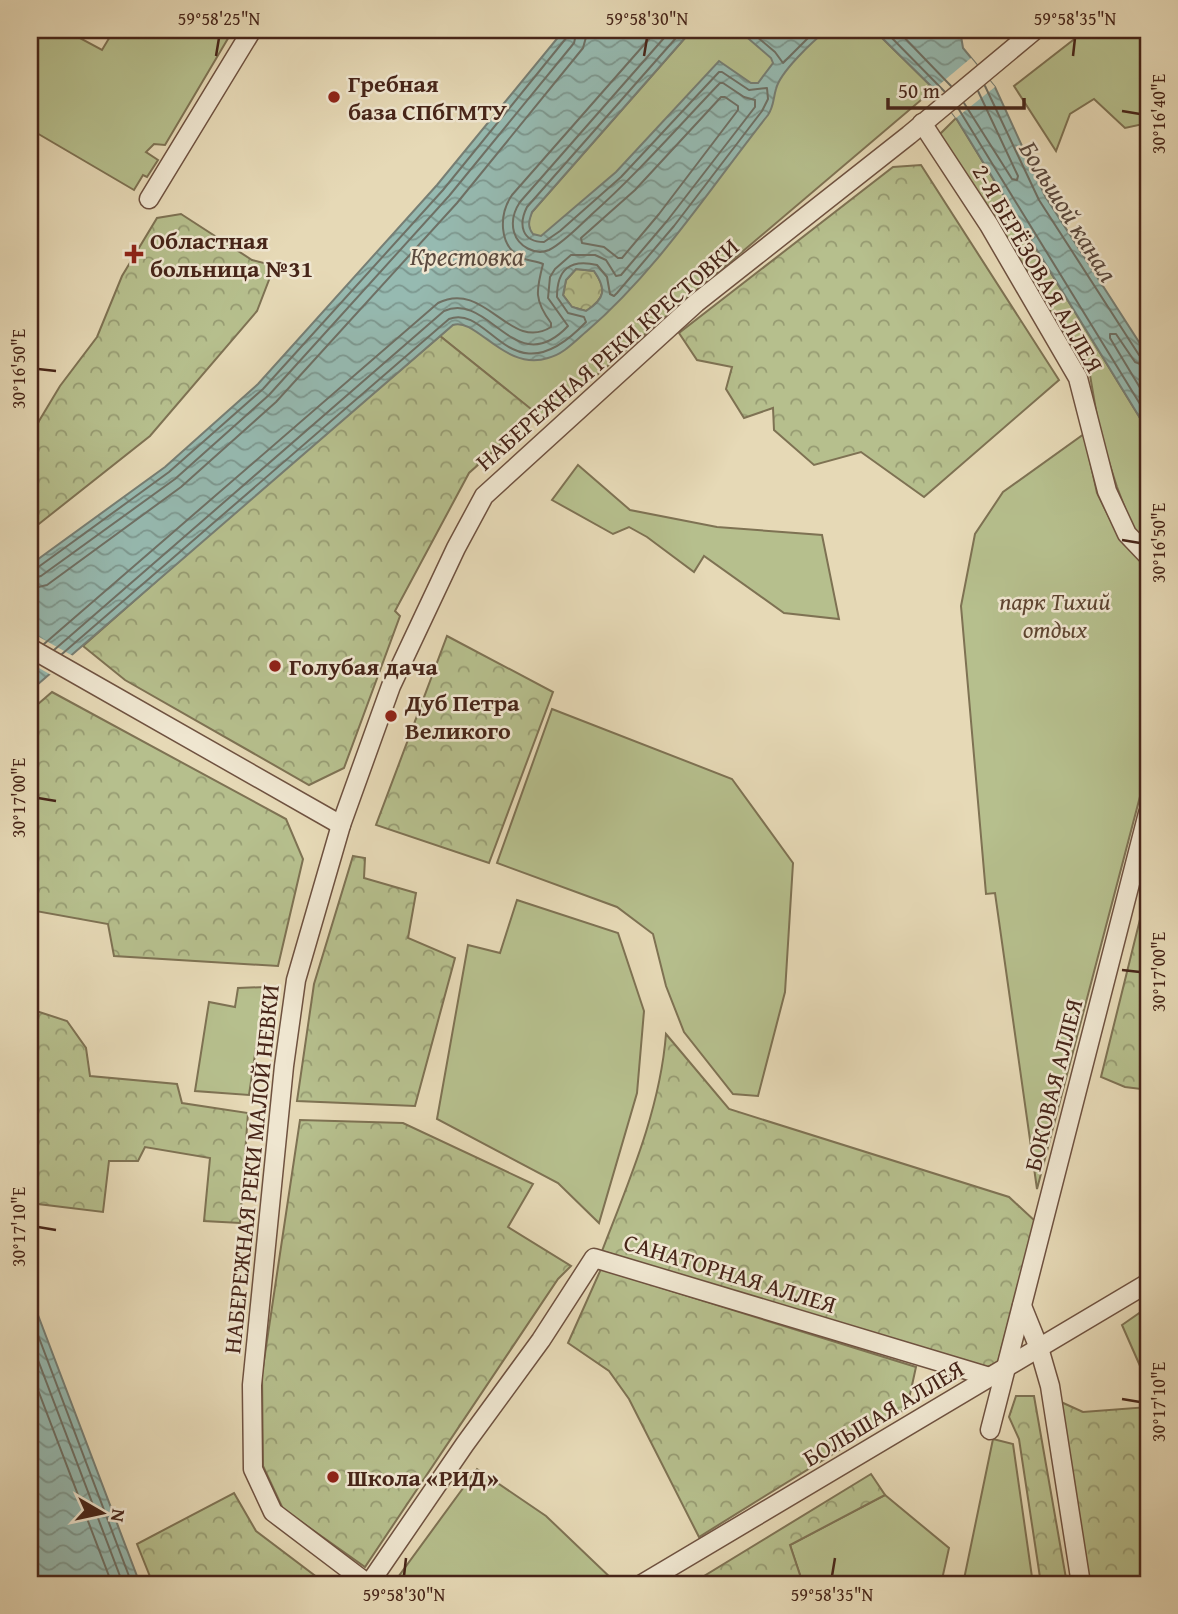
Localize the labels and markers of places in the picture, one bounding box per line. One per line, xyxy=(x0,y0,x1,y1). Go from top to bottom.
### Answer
place label: Гребная база СПбГМТУ xyxy=(348,66,507,129)
marker: Гребная база СПбГМТУ xyxy=(326,89,342,105)
place label: Областная больница №31 xyxy=(150,223,313,286)
marker: Областная больница №31 xyxy=(124,244,144,264)
place label: Голубая дача xyxy=(289,649,438,684)
marker: Голубая дача xyxy=(267,658,283,674)
place label: Дуб Петра Великого xyxy=(404,685,520,748)
marker: Дуб Петра Великого xyxy=(383,708,399,724)
place label: Школа «РИД» xyxy=(347,1460,499,1495)
marker: Школа «РИД» xyxy=(325,1469,341,1485)

